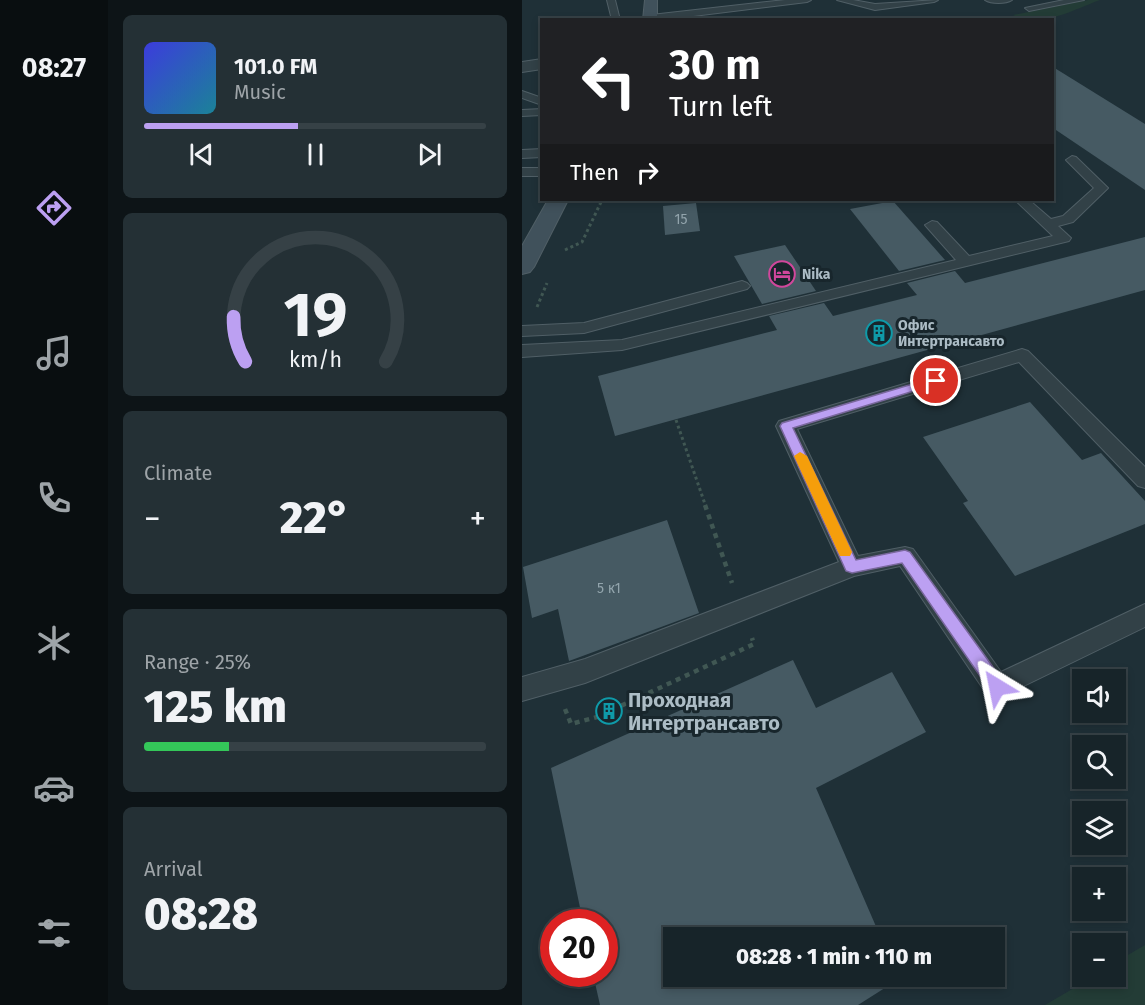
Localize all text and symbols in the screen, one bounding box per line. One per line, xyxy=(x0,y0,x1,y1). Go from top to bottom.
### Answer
text: 30 m xyxy=(669,40,761,90)
icon: left xyxy=(570,42,648,120)
text: 08:27 xyxy=(22,52,86,84)
text: 101.0 FM xyxy=(234,53,317,80)
text: Music xyxy=(234,80,286,104)
text: Turn left xyxy=(669,91,772,123)
icon: previous xyxy=(185,138,218,171)
icon: pause xyxy=(299,138,332,171)
icon: next xyxy=(413,138,446,171)
icon: right xyxy=(631,156,664,189)
text: Then xyxy=(570,159,619,186)
icon: directions xyxy=(33,187,75,229)
house number: 15 xyxy=(674,211,688,228)
hotel icon: Nika xyxy=(767,259,797,289)
place label: Nika xyxy=(802,266,831,283)
text: 19 xyxy=(283,278,347,353)
place label: Офис Интертрансавто xyxy=(898,317,1004,350)
building icon: Офис Интертрансавто xyxy=(864,318,894,348)
icon: music xyxy=(33,332,75,374)
text: km/h xyxy=(288,347,342,373)
pin xyxy=(910,355,961,406)
icon: arrive xyxy=(919,364,952,397)
text: Climate xyxy=(144,461,212,485)
icon: phone xyxy=(33,477,75,519)
text: 22° xyxy=(280,491,350,545)
text: − xyxy=(144,499,161,539)
text: + xyxy=(470,499,486,539)
house number: 5 к1 xyxy=(597,580,621,597)
icon: climate xyxy=(33,622,75,664)
text: Range · 25% xyxy=(144,650,251,674)
position arrow xyxy=(965,655,1029,719)
map controls xyxy=(1072,669,1126,987)
button: sound xyxy=(1072,669,1126,723)
text: 125 km xyxy=(144,680,287,734)
place label: Проходная Интертрансавто xyxy=(628,688,780,735)
building icon: Проходная Интертрансавто xyxy=(594,696,624,726)
button: search xyxy=(1072,735,1126,789)
icon: car xyxy=(33,767,75,809)
button: layers xyxy=(1072,801,1126,855)
text: Arrival xyxy=(144,857,203,881)
button: + xyxy=(1072,867,1126,921)
text: 08:28 xyxy=(144,887,258,941)
speed limit sign: 20 xyxy=(540,909,618,987)
icon: filters xyxy=(33,912,75,954)
button: − xyxy=(1072,933,1126,987)
text: 08:28 · 1 min · 110 m xyxy=(736,943,932,970)

